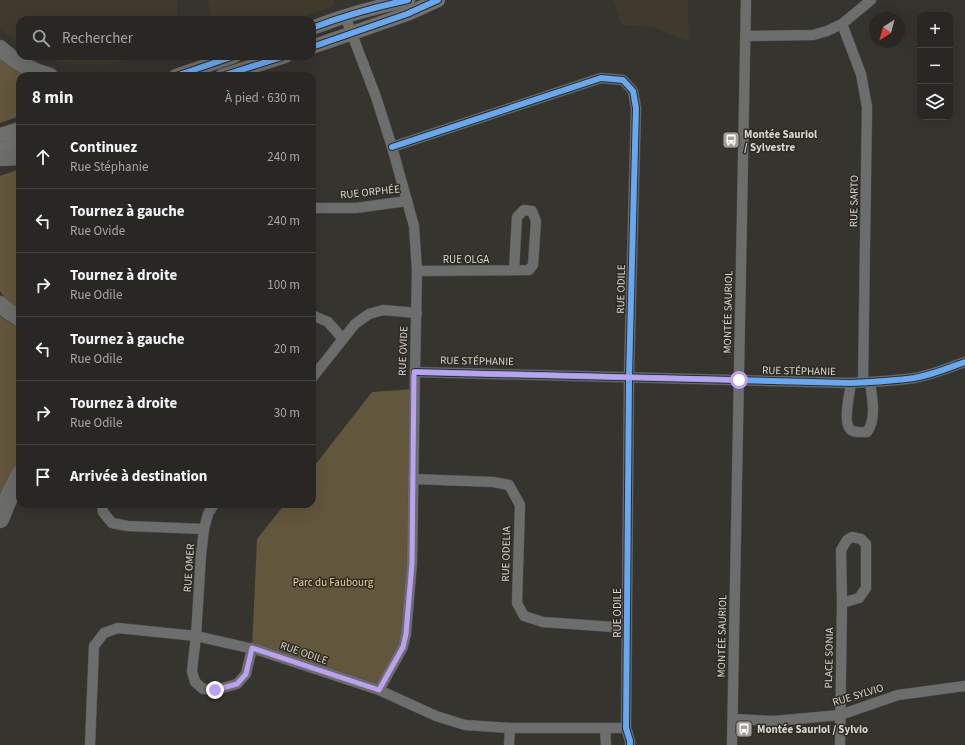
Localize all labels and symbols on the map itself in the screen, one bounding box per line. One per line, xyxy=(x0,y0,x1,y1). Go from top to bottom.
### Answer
north arrow xyxy=(869,12,905,48)
place label: Montée Sauriol / Sylvestre xyxy=(744,127,818,155)
bus stop icon: Montée Sauriol / Sylvestre xyxy=(721,130,741,150)
street label: RUE SARTO xyxy=(846,175,862,227)
street label: RUE ORPHÉE xyxy=(339,181,401,203)
street label: RUE OLGA xyxy=(443,252,489,267)
street label: RUE ODILE xyxy=(613,264,629,314)
street label: MONTÉE SAURIOL xyxy=(720,270,736,353)
street label: RUE OVIDE xyxy=(395,326,411,376)
street label: RUE STÉPHANIE xyxy=(440,353,514,369)
street label: RUE STÉPHANIE xyxy=(762,363,836,379)
route start xyxy=(730,371,748,389)
street label: RUE ODELIA xyxy=(498,526,514,582)
street label: RUE OMER xyxy=(180,543,198,593)
park label: Parc du Faubourg xyxy=(293,575,374,590)
street label: RUE ODILE xyxy=(610,588,625,638)
street label: MONTÉE SAURIOL xyxy=(714,594,730,677)
street label: PLACE SONIA xyxy=(821,627,837,689)
street label: RUE ODILE xyxy=(278,638,330,668)
street label: RUE SYLVIO xyxy=(831,680,885,710)
route end xyxy=(206,681,224,699)
bus stop icon: Montée Sauriol / Sylvio xyxy=(734,719,754,739)
place label: Montée Sauriol / Sylvio xyxy=(757,722,868,737)

